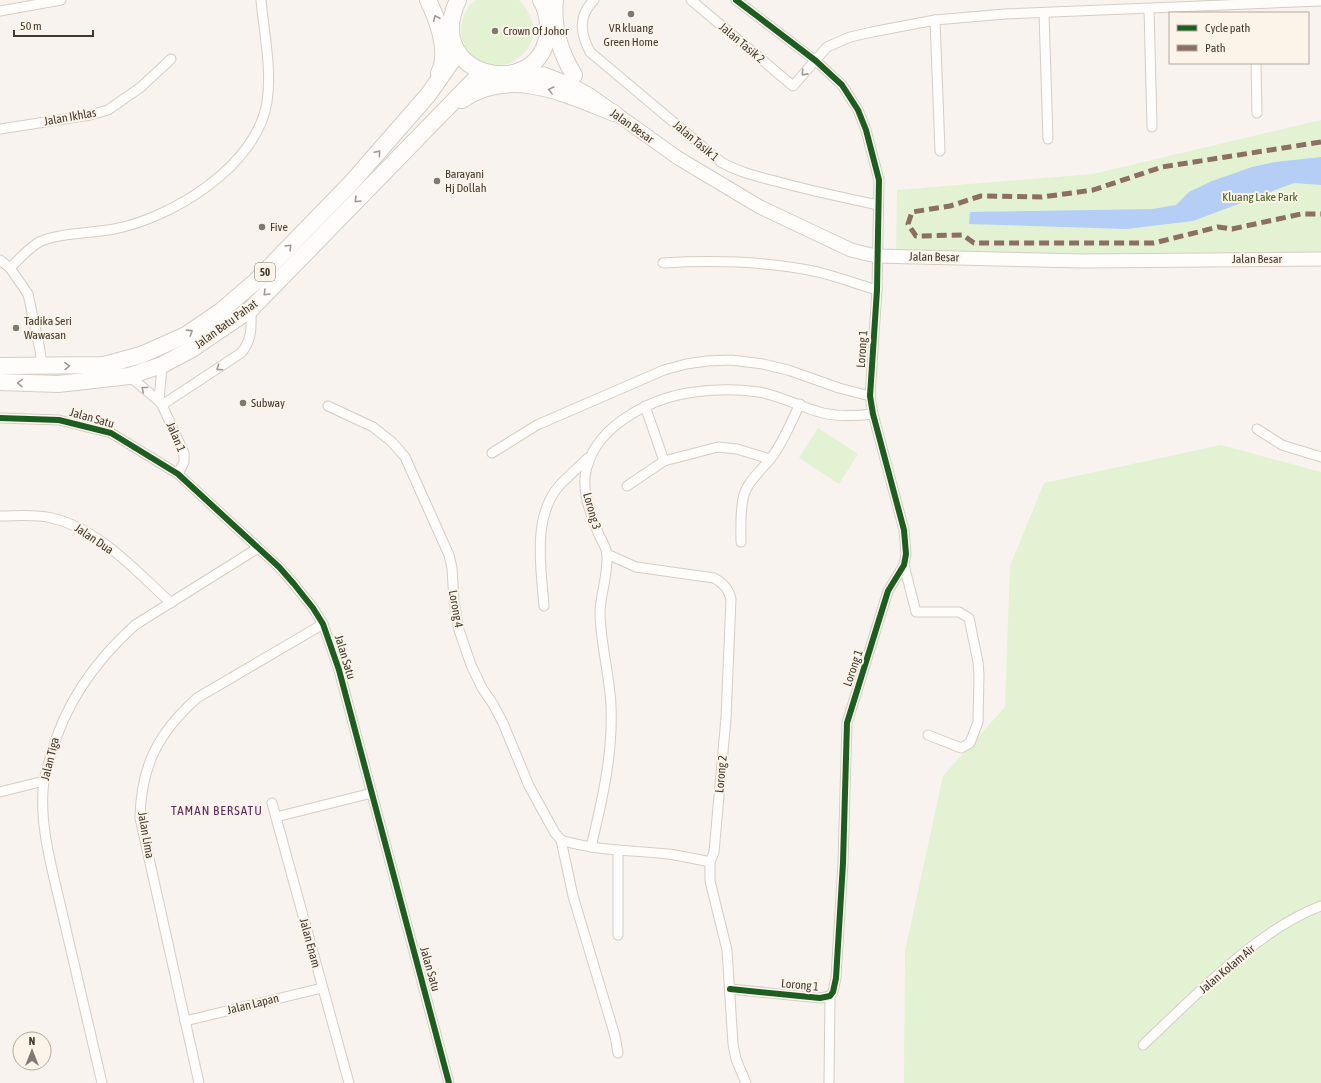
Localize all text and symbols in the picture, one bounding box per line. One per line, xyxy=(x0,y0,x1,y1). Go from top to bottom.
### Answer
marker: VR kluang Green Home xyxy=(626,9,636,19)
scale bar xyxy=(14,12,93,38)
legend xyxy=(1169,12,1309,64)
one-way arrow xyxy=(433,14,441,22)
text: 50 m xyxy=(20,19,42,33)
street label: Jalan Tasik 2 xyxy=(716,20,768,66)
place label: VR kluang Green Home xyxy=(604,21,658,49)
text: Cycle path xyxy=(1205,21,1250,35)
place label: Crown Of Johor xyxy=(503,24,569,38)
marker: Crown Of Johor xyxy=(490,26,500,36)
text: Path xyxy=(1205,41,1226,55)
one-way arrow xyxy=(802,68,809,76)
one-way arrow xyxy=(548,86,554,94)
street label: Jalan Ikhlas xyxy=(43,106,97,128)
street label: Jalan Besar xyxy=(607,106,657,146)
street label: Jalan Tasik 1 xyxy=(670,118,722,164)
one-way arrow xyxy=(373,150,380,157)
place label: Barayani Hj Dollah xyxy=(445,167,487,195)
marker: Barayani Hj Dollah xyxy=(432,176,442,186)
park label: Kluang Lake Park xyxy=(1222,190,1298,204)
one-way arrow xyxy=(354,195,362,203)
place label: Five xyxy=(270,220,288,234)
marker: Five xyxy=(257,222,267,232)
one-way arrow xyxy=(284,244,291,252)
street label: Jalan Besar xyxy=(909,250,960,264)
street label: Jalan Besar xyxy=(1232,252,1283,266)
road number: 50 xyxy=(255,263,275,281)
one-way arrow xyxy=(264,288,271,296)
street label: Jalan Batu Pahat xyxy=(192,296,260,351)
place label: Tadika Seri Wawasan xyxy=(24,314,72,342)
marker: Tadika Seri Wawasan xyxy=(11,323,21,333)
one-way arrow xyxy=(186,329,193,337)
street label: Lorong 1 xyxy=(854,329,870,368)
one-way arrow xyxy=(64,362,70,371)
one-way arrow xyxy=(216,363,223,370)
one-way arrow xyxy=(17,378,23,387)
one-way arrow xyxy=(142,386,149,393)
place label: Subway xyxy=(251,396,285,410)
marker: Subway xyxy=(238,398,248,408)
street label: Jalan Satu xyxy=(68,405,116,431)
street label: Jalan 1 xyxy=(163,420,189,454)
street label: Lorong 3 xyxy=(580,491,604,531)
street label: Jalan Dua xyxy=(72,521,116,557)
street label: Lorong 4 xyxy=(446,589,466,629)
street label: Jalan Satu xyxy=(332,633,358,681)
street label: Lorong 1 xyxy=(840,648,866,688)
street label: Jalan Tiga xyxy=(38,736,62,782)
street label: Lorong 2 xyxy=(712,755,730,793)
district label: TAMAN BERSATU xyxy=(171,803,263,818)
street label: Jalan Lima xyxy=(135,811,157,859)
street label: Jalan Enam xyxy=(297,917,323,969)
street label: Jalan Kolam Air xyxy=(1196,941,1258,996)
street label: Jalan Satu xyxy=(417,945,443,993)
street label: Lorong 1 xyxy=(781,976,820,994)
street label: Jalan Lapan xyxy=(226,991,280,1017)
north arrow xyxy=(12,1031,52,1071)
text: N xyxy=(29,1035,35,1047)

